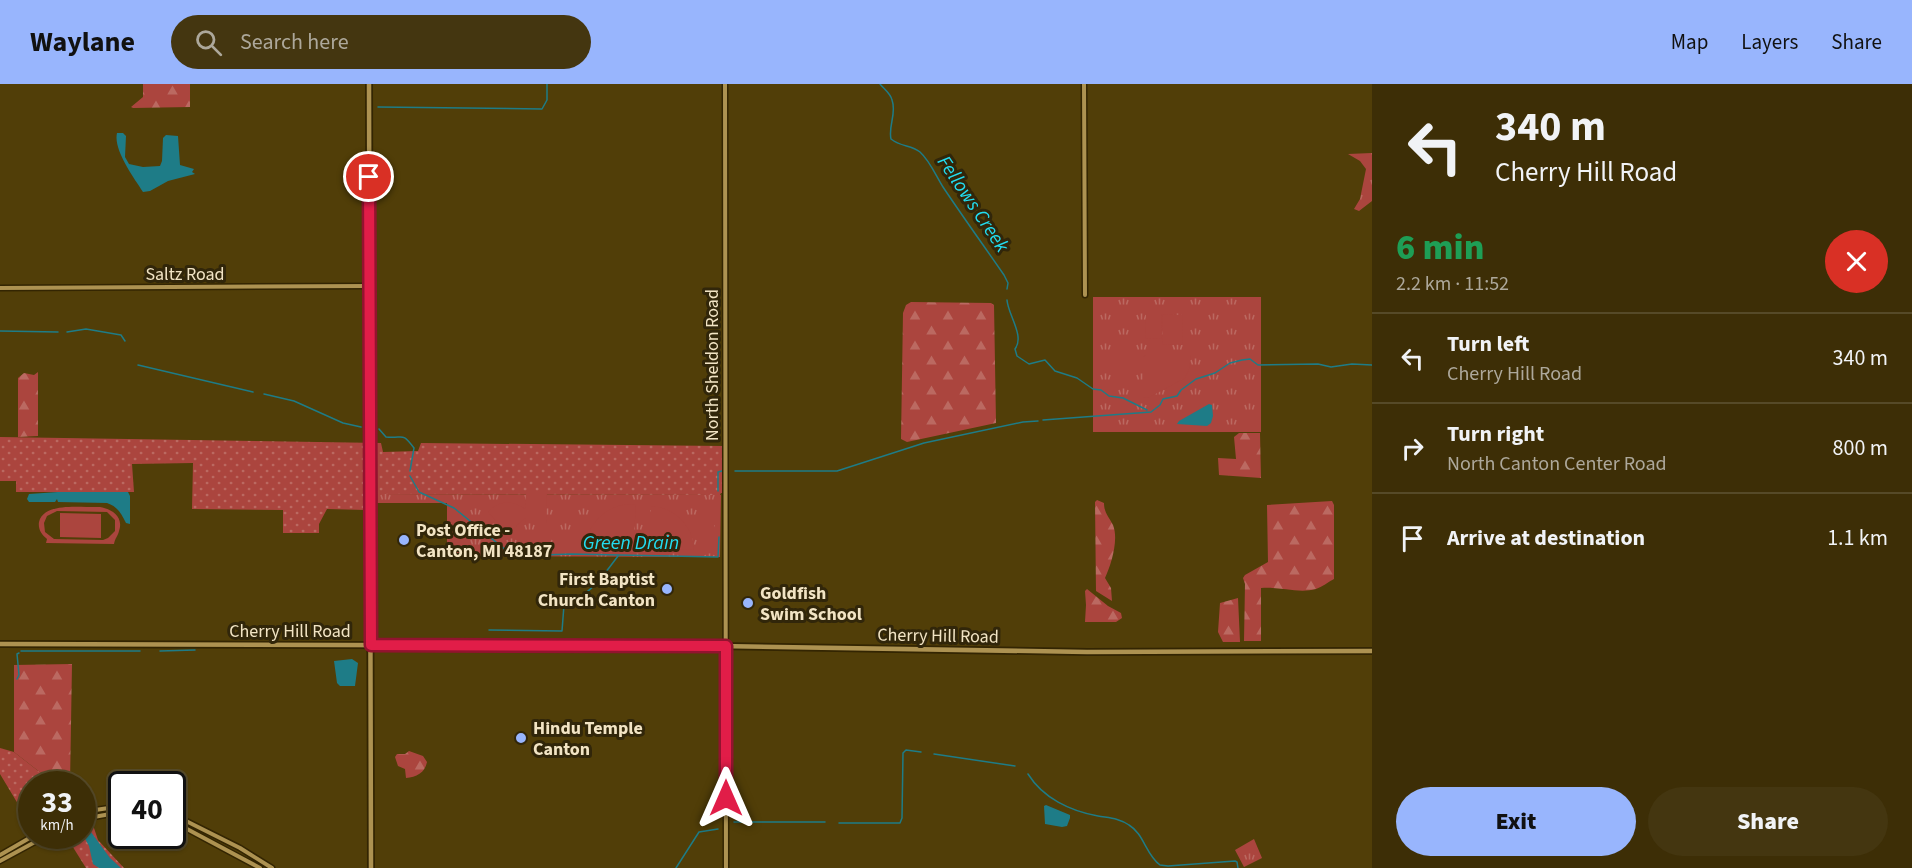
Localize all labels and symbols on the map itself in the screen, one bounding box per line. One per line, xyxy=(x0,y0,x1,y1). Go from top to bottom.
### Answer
water label: Fellows Creek xyxy=(930,150,1016,258)
pin xyxy=(343,151,394,202)
street label: Saltz Road xyxy=(145,262,225,287)
street label: North Sheldon Road xyxy=(700,289,725,441)
place label: Post Office - Canton, MI 48187 xyxy=(416,518,552,564)
water label: Green Drain xyxy=(583,529,679,557)
marker: Post Office - Canton, MI 48187 xyxy=(397,533,411,547)
place label: First Baptist Church Canton xyxy=(538,567,655,613)
place label: Goldfish Swim School xyxy=(760,581,862,627)
marker: First Baptist Church Canton xyxy=(660,582,674,596)
marker: Goldfish Swim School xyxy=(741,596,755,610)
street label: Cherry Hill Road xyxy=(229,619,351,644)
street label: Cherry Hill Road xyxy=(877,622,999,650)
place label: Hindu Temple Canton xyxy=(533,716,643,762)
marker: Hindu Temple Canton xyxy=(514,731,528,745)
position arrow xyxy=(694,766,758,830)
speed limit sign: 40 xyxy=(108,771,186,849)

